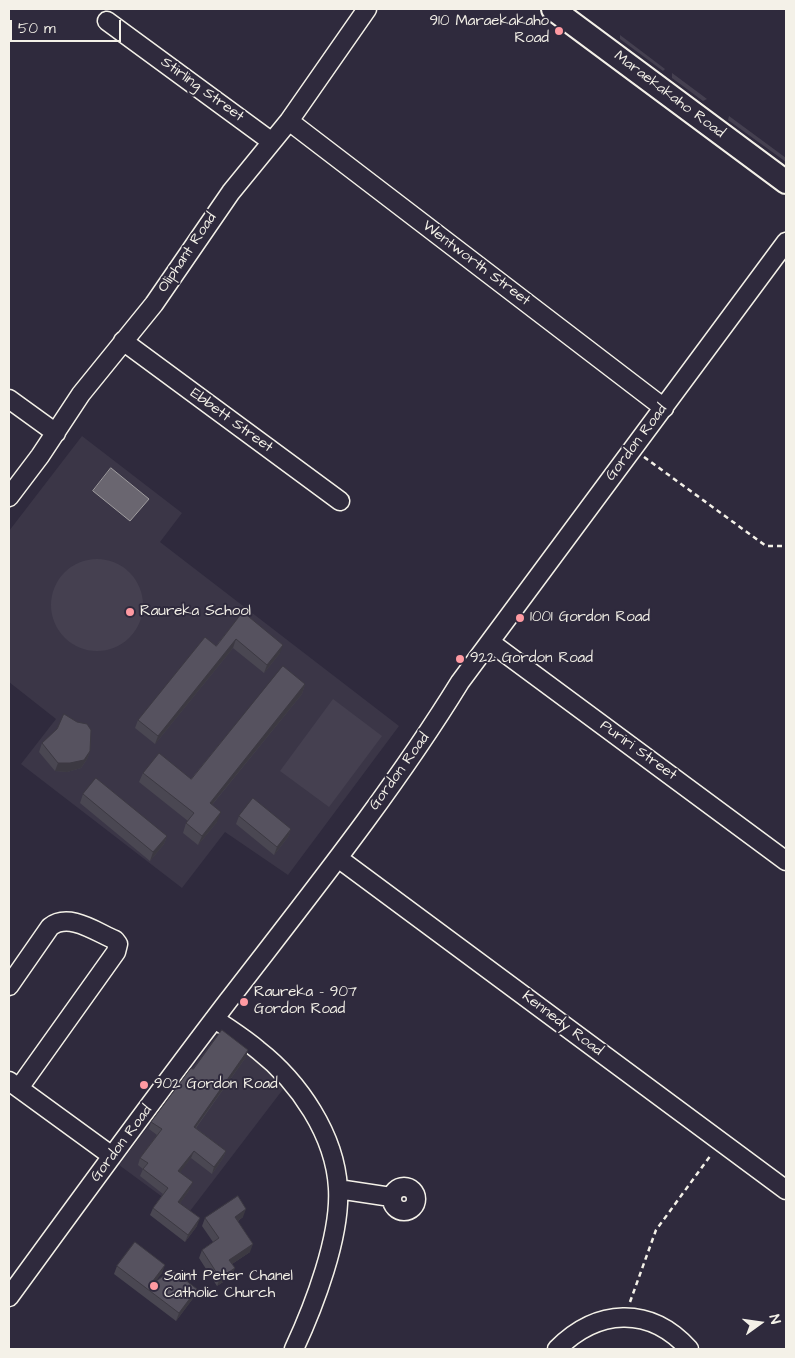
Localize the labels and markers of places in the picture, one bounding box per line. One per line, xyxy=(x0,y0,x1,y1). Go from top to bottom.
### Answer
place label: 910 Maraekakaho Road xyxy=(429,13,549,48)
marker: 910 Maraekakaho Road xyxy=(553,25,565,37)
place label: Raureka School xyxy=(140,603,251,621)
marker: Raureka School xyxy=(124,606,136,618)
place label: 1001 Gordon Road xyxy=(530,609,650,627)
marker: 1001 Gordon Road xyxy=(514,612,526,624)
place label: 922 Gordon Road xyxy=(470,650,593,668)
marker: 922 Gordon Road xyxy=(454,653,466,665)
place label: Raureka - 907 Gordon Road xyxy=(254,984,357,1019)
marker: Raureka - 907 Gordon Road xyxy=(238,996,250,1008)
place label: 902 Gordon Road xyxy=(154,1076,278,1094)
marker: 902 Gordon Road xyxy=(138,1079,150,1091)
place label: Saint Peter Chanel Catholic Church xyxy=(164,1268,293,1303)
marker: Saint Peter Chanel Catholic Church xyxy=(148,1280,160,1292)

